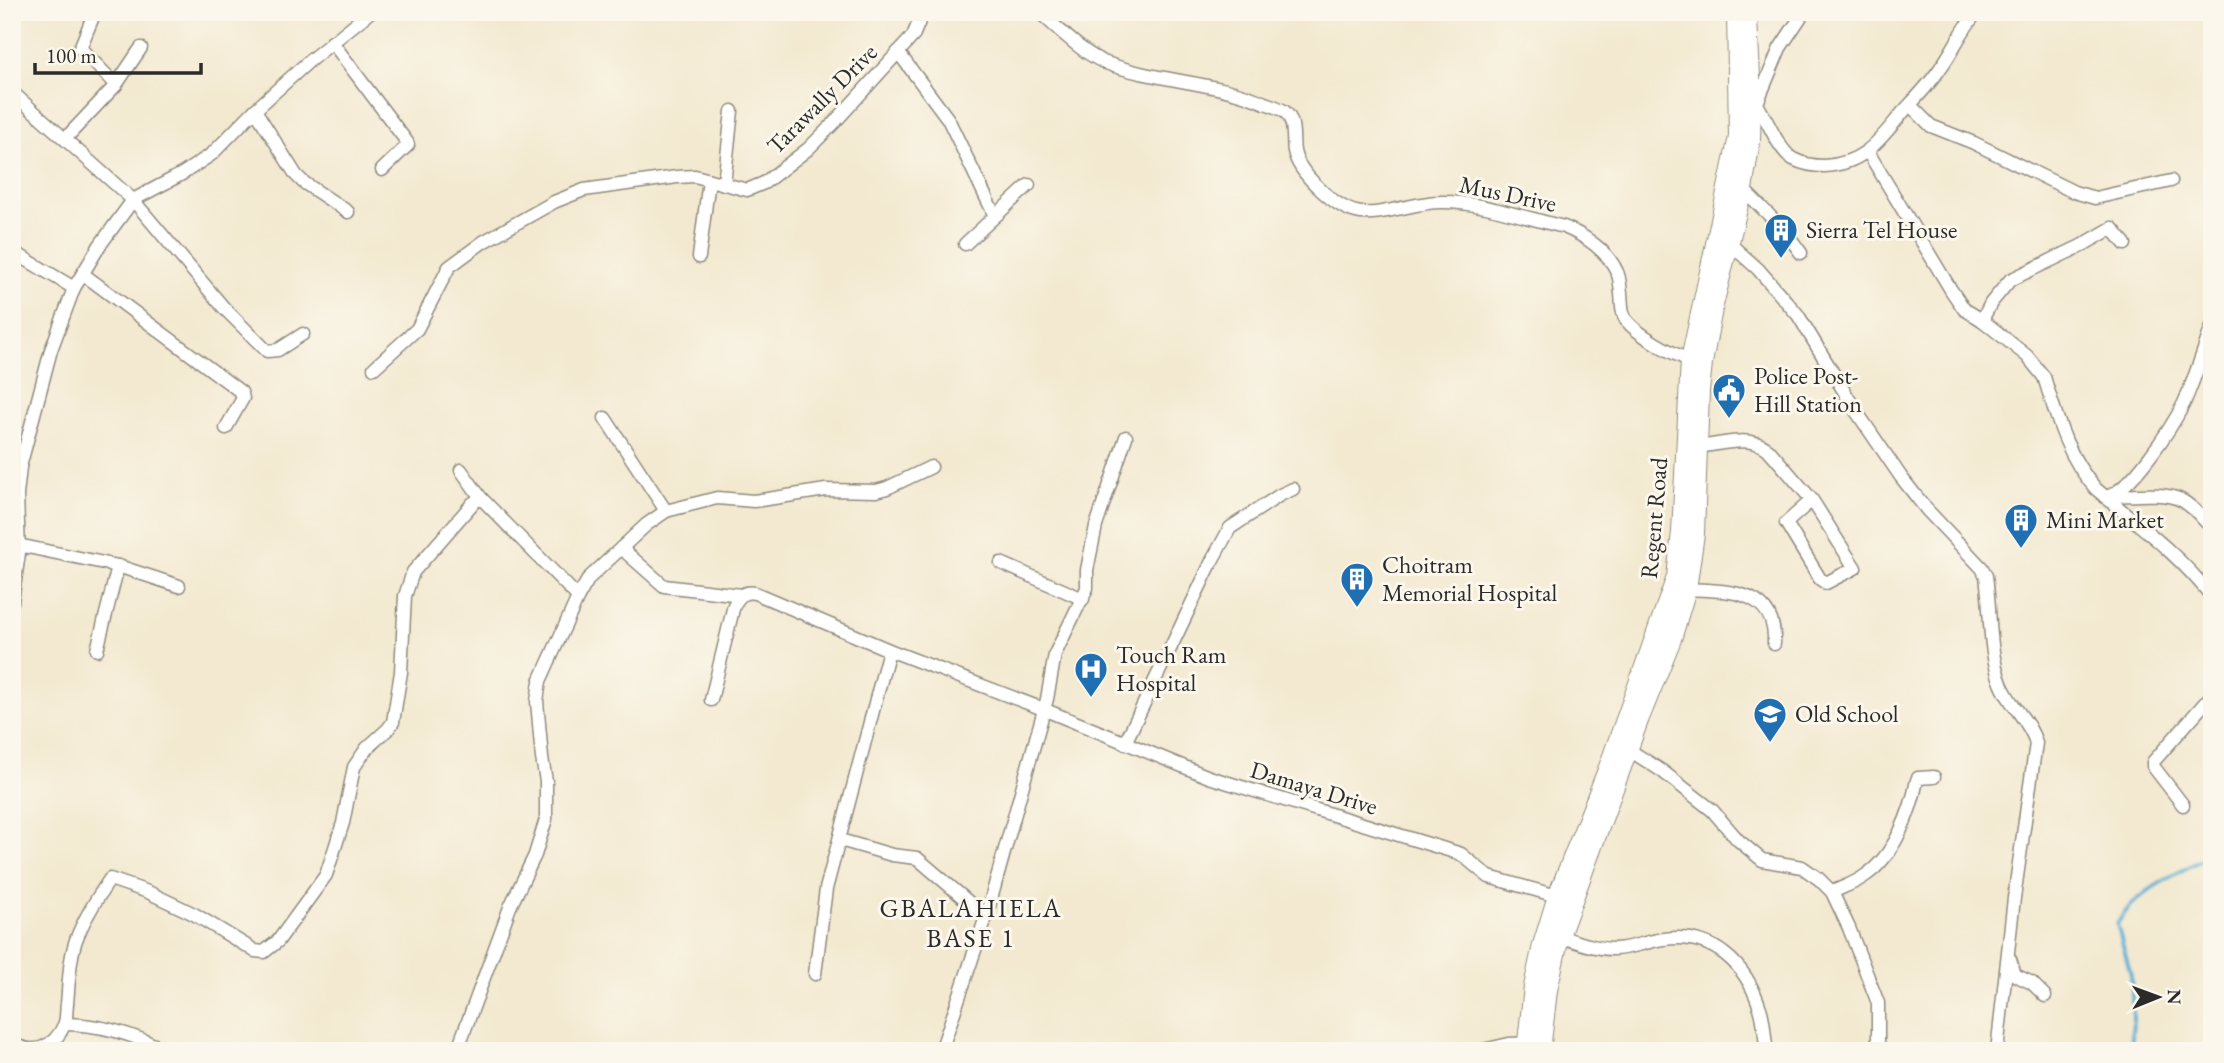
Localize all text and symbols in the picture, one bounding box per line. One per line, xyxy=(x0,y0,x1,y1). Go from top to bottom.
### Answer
scale bar xyxy=(35,32,201,76)
street label: Tarawally Drive xyxy=(760,37,884,161)
text: 100 m xyxy=(46,42,97,69)
street label: Mus Drive xyxy=(1457,168,1559,219)
building icon: Sierra Tel House xyxy=(1762,211,1800,260)
place label: Sierra Tel House xyxy=(1806,214,1957,245)
place label: Police Post- Hill Station xyxy=(1754,360,1862,419)
public building icon: Police Post- Hill Station xyxy=(1710,371,1748,420)
street label: Regent Road xyxy=(1633,455,1674,580)
building icon: Mini Market xyxy=(2002,501,2040,550)
place label: Mini Market xyxy=(2046,504,2164,535)
place label: Choitram Memorial Hospital xyxy=(1382,549,1558,608)
building icon: Choitram Memorial Hospital xyxy=(1338,560,1376,609)
place label: Touch Ram Hospital xyxy=(1116,639,1227,698)
hospital icon: Touch Ram Hospital xyxy=(1072,650,1110,699)
school or university icon: Old School xyxy=(1751,695,1789,744)
place label: Old School xyxy=(1795,698,1899,729)
street label: Damaya Drive xyxy=(1247,753,1382,822)
district label: GBALAHIELA BASE 1 xyxy=(879,891,1063,955)
north arrow xyxy=(2122,962,2192,1032)
text: N xyxy=(2162,989,2187,1005)

